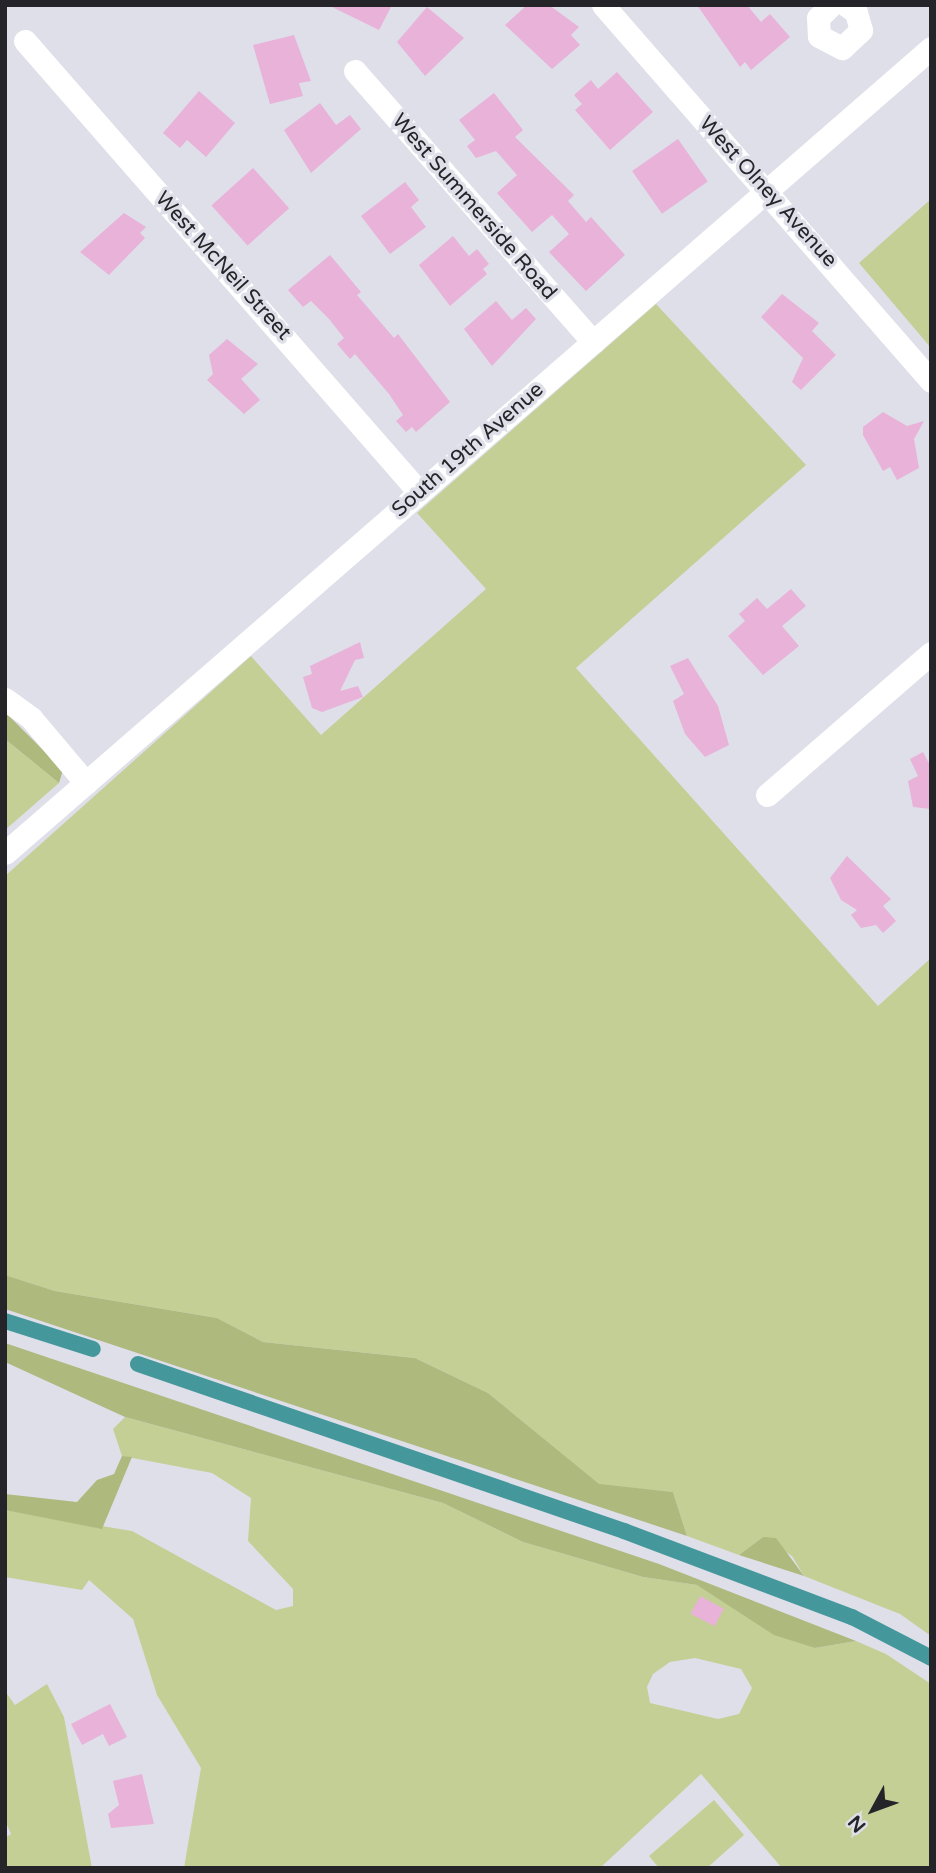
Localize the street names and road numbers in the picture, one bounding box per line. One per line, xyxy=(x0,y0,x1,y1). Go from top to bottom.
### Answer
street label: West Summerside Road xyxy=(386,109,562,305)
street label: West Olney Avenue xyxy=(694,111,842,273)
street label: West McNeil Street xyxy=(150,187,296,345)
street label: South 19th Avenue xyxy=(387,377,549,523)

